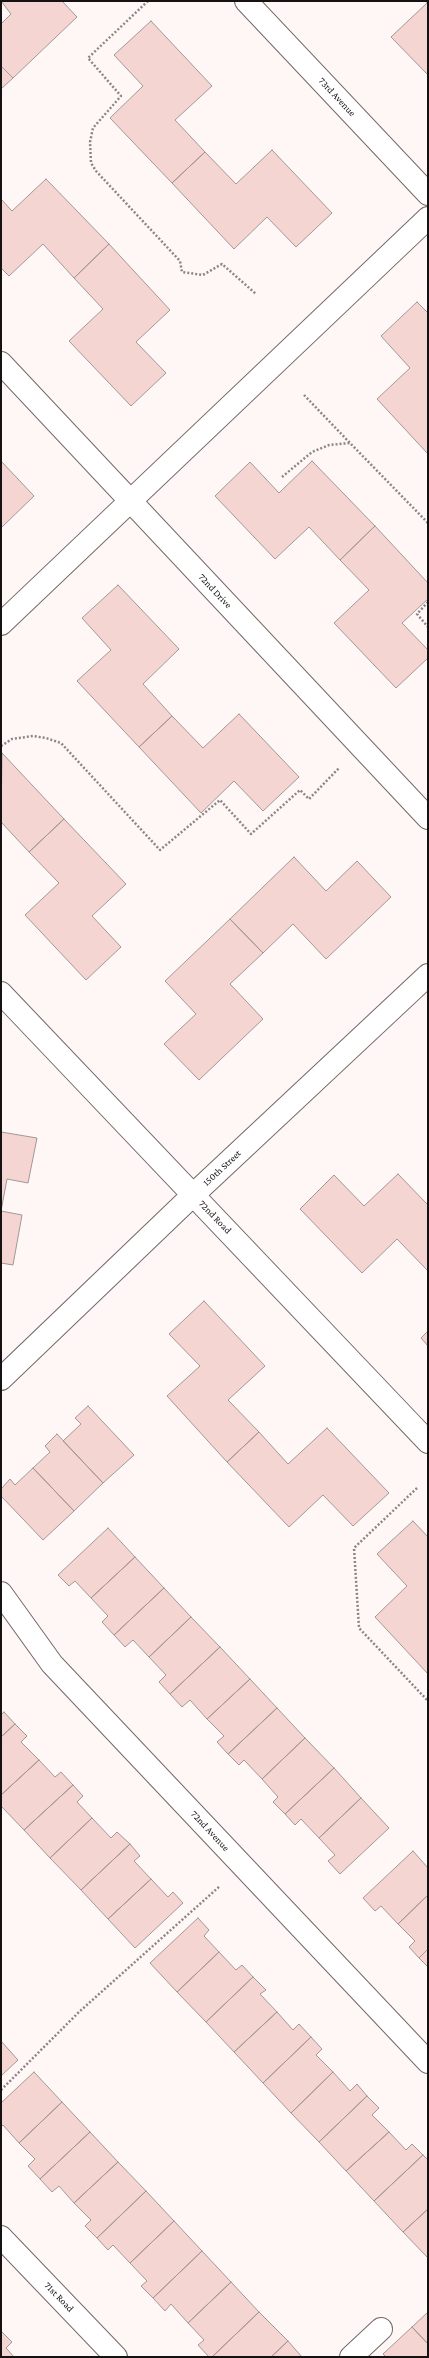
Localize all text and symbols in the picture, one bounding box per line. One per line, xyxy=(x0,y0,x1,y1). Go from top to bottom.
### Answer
street label: 73rd Avenue xyxy=(316,75,358,119)
street label: 72nd Drive xyxy=(196,571,234,611)
street label: 150th Street xyxy=(200,1147,244,1189)
street label: 72nd Road xyxy=(196,1198,234,1236)
street label: 72nd Avenue xyxy=(188,1808,232,1854)
street label: 71st Road xyxy=(42,2279,76,2315)

